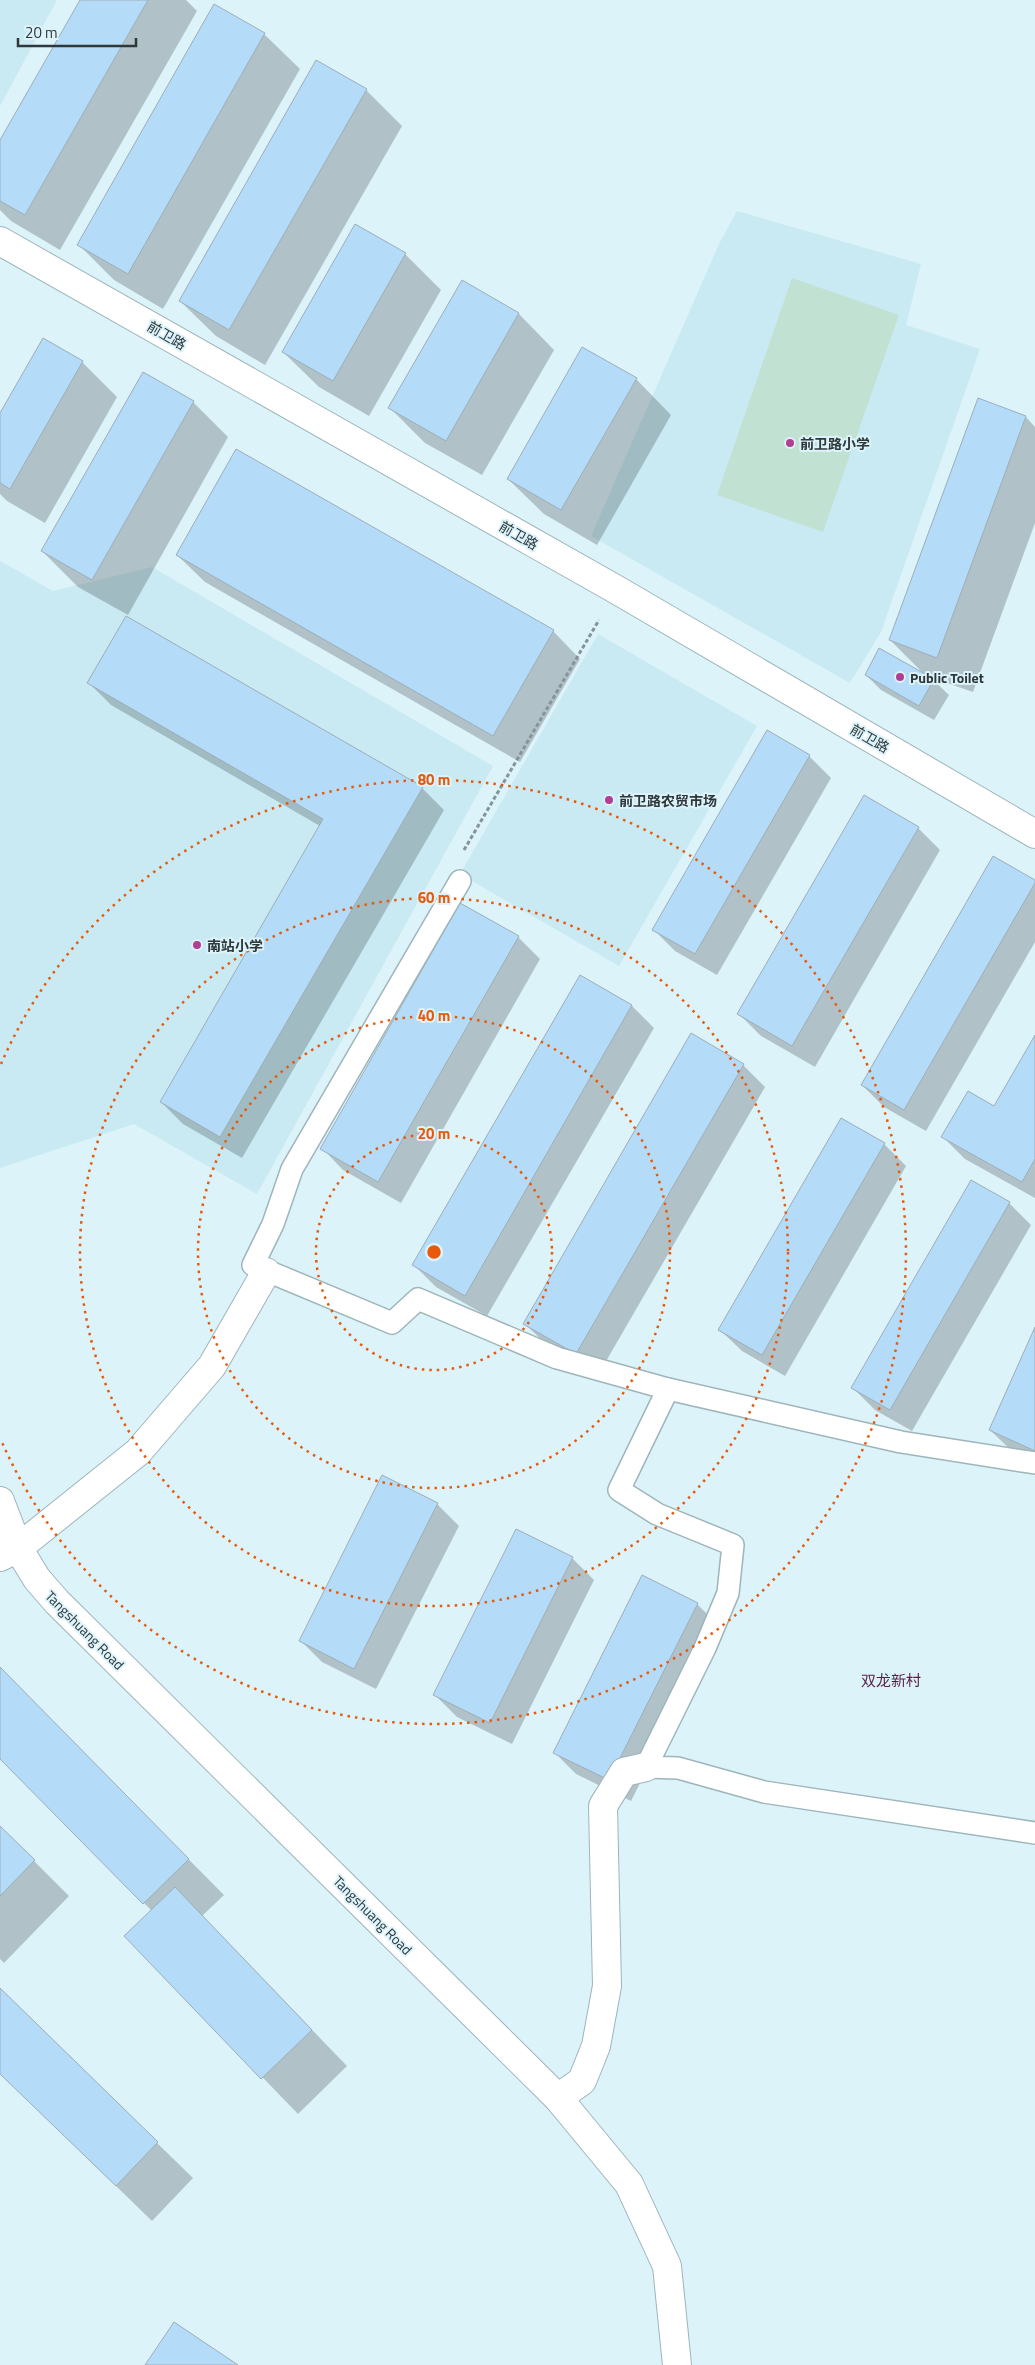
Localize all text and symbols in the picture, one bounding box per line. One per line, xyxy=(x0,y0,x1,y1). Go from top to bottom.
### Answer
scale bar xyxy=(18,15,135,47)
text: 20 m xyxy=(25,21,58,44)
street label: 前卫路 xyxy=(144,315,190,355)
place label: 前卫路小学 xyxy=(800,433,870,454)
marker: 前卫路小学 xyxy=(784,437,796,449)
street label: 前卫路 xyxy=(496,515,542,555)
place label: Public Toilet xyxy=(910,667,984,688)
marker: Public Toilet xyxy=(894,671,906,683)
street label: 前卫路 xyxy=(847,718,893,758)
text: 80 m xyxy=(418,768,450,791)
place label: 前卫路农贸市场 xyxy=(619,790,717,811)
marker: 前卫路农贸市场 xyxy=(603,794,615,806)
text: 60 m xyxy=(418,886,450,909)
place label: 南站小学 xyxy=(207,935,263,956)
marker: 南站小学 xyxy=(191,939,203,951)
text: 40 m xyxy=(418,1004,450,1027)
text: 20 m xyxy=(418,1122,450,1145)
centre of rings xyxy=(425,1243,443,1261)
street label: Tangshuang Road xyxy=(41,1586,129,1674)
district label: 双龙新村 xyxy=(861,1669,921,1692)
street label: Tangshuang Road xyxy=(329,1871,417,1959)

